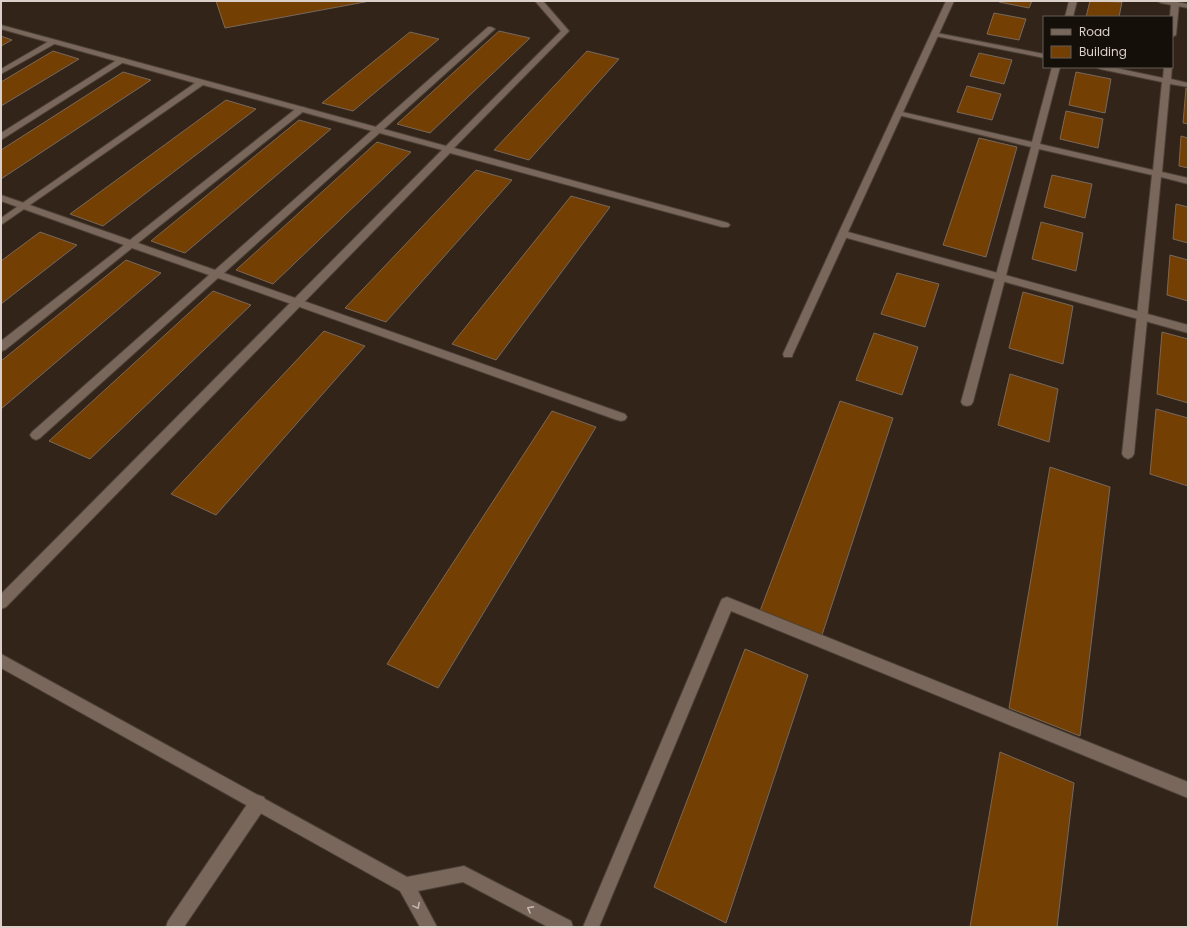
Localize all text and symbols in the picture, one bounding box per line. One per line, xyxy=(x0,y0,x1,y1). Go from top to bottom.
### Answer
legend xyxy=(1043,16,1173,68)
text: Road xyxy=(1079,23,1110,40)
text: Building xyxy=(1079,43,1127,60)
one-way arrow xyxy=(413,902,420,909)
one-way arrow xyxy=(527,906,534,914)

